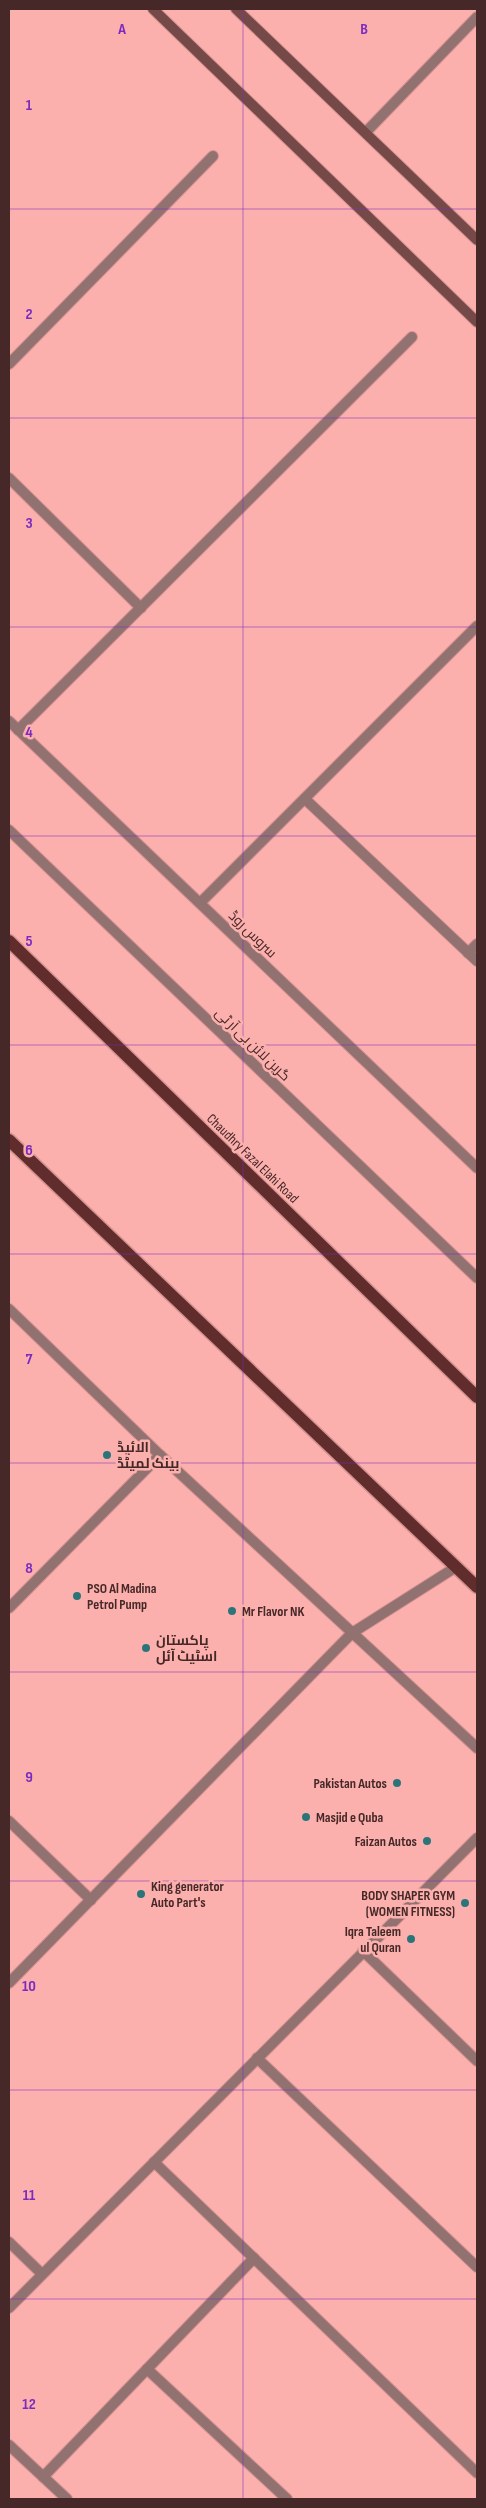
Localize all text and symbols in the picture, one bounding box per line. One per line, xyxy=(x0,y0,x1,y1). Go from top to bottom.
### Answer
text: A xyxy=(117,20,126,39)
text: B xyxy=(360,20,368,39)
text: 1 xyxy=(26,96,33,115)
text: 2 xyxy=(25,305,33,324)
text: 3 xyxy=(25,514,33,533)
text: 4 xyxy=(25,723,33,742)
street label: سروس روڈ xyxy=(225,907,280,961)
text: 5 xyxy=(25,932,33,951)
street label: گرین لائن بی آر ٹی xyxy=(211,1004,294,1085)
street label: Chaudhry Fazal Elahi Road xyxy=(203,1110,302,1207)
text: 6 xyxy=(25,1141,33,1160)
text: 7 xyxy=(26,1350,33,1369)
place label: الائیڈ بینک لمیٹڈ xyxy=(117,1439,179,1472)
marker: الائیڈ بینک لمیٹڈ xyxy=(101,1449,113,1461)
text: 8 xyxy=(25,1559,33,1578)
place label: PSO Al Madina Petrol Pump xyxy=(87,1580,157,1613)
marker: PSO Al Madina Petrol Pump xyxy=(71,1590,83,1602)
place label: Mr Flavor NK xyxy=(242,1603,304,1620)
marker: Mr Flavor NK xyxy=(226,1605,238,1617)
place label: پاکستان اسٹیٹ آئل xyxy=(156,1632,217,1665)
marker: پاکستان اسٹیٹ آئل xyxy=(140,1642,152,1654)
text: 9 xyxy=(25,1768,33,1787)
place label: Pakistan Autos xyxy=(313,1775,387,1792)
marker: Pakistan Autos xyxy=(391,1777,403,1789)
place label: Masjid e Quba xyxy=(316,1809,384,1826)
marker: Masjid e Quba xyxy=(300,1811,312,1823)
place label: Faizan Autos xyxy=(355,1833,417,1850)
marker: Faizan Autos xyxy=(421,1835,433,1847)
place label: King generator Auto Part's xyxy=(150,1878,225,1911)
place label: BODY SHAPER GYM (WOMEN FITNESS) xyxy=(361,1887,455,1920)
marker: King generator Auto Part's xyxy=(135,1888,147,1900)
marker: BODY SHAPER GYM (WOMEN FITNESS) xyxy=(459,1897,471,1909)
place label: Iqra Taleem ul Quran xyxy=(345,1923,401,1956)
marker: Iqra Taleem ul Quran xyxy=(405,1933,417,1945)
text: 10 xyxy=(22,1977,36,1996)
text: 11 xyxy=(23,2186,36,2205)
text: 12 xyxy=(22,2395,36,2414)

